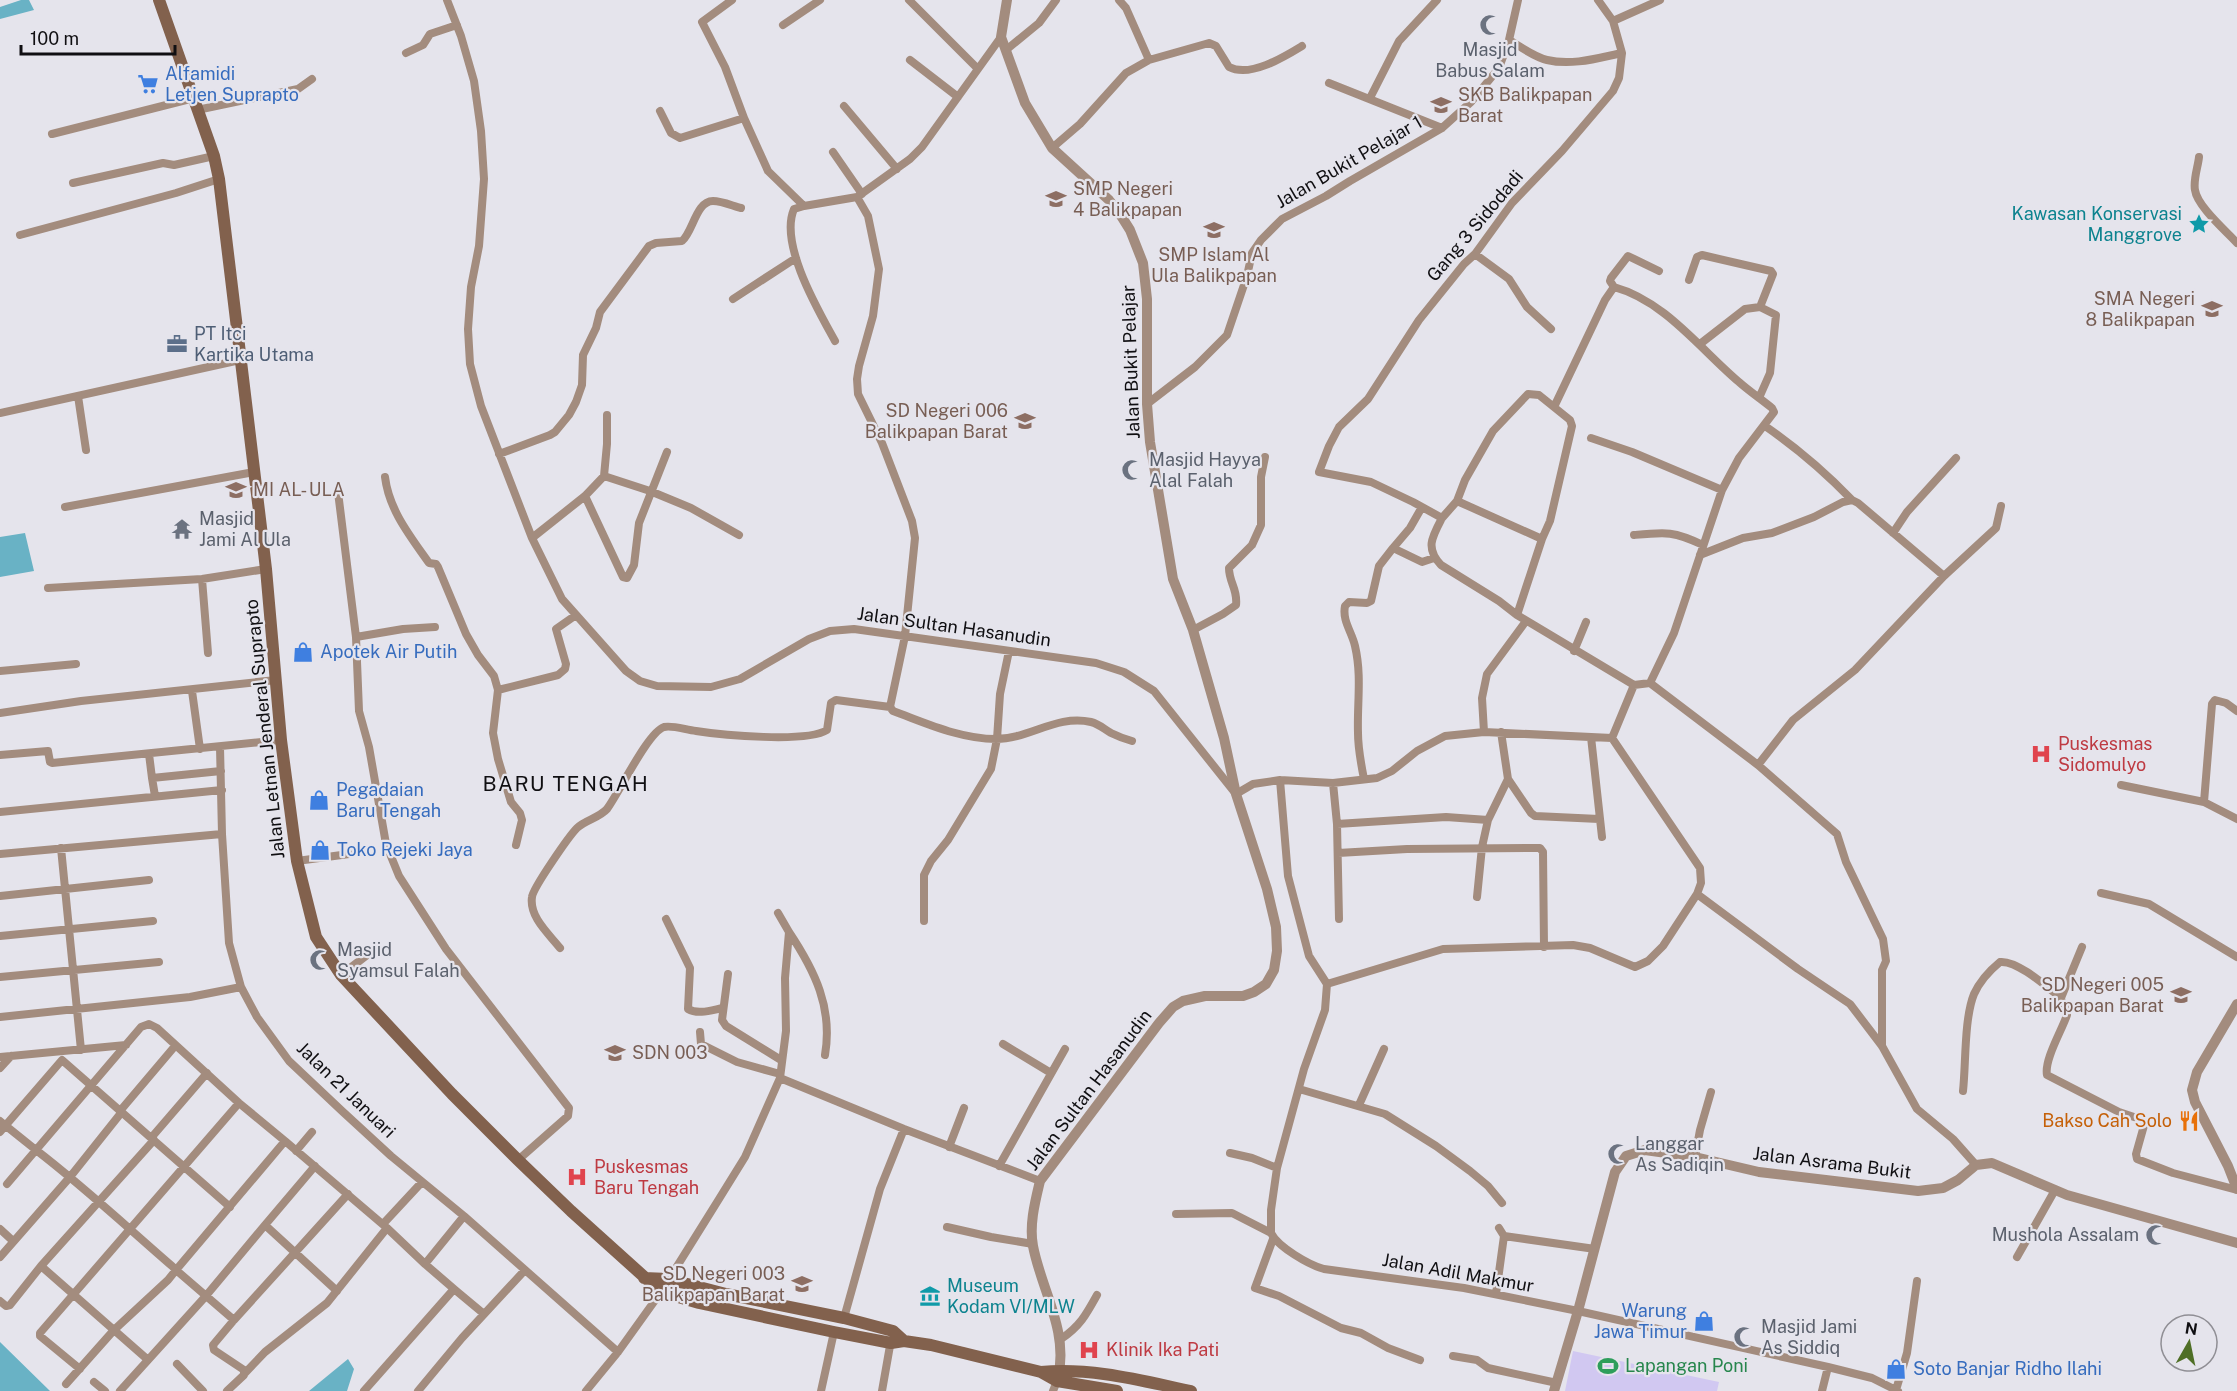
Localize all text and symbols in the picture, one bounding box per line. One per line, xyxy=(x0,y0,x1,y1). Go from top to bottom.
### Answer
mosque icon: Masjid Babus Salam xyxy=(1478,13,1502,37)
scale bar xyxy=(21,18,176,56)
text: 100 m xyxy=(30,28,79,49)
place label: Masjid Babus Salam xyxy=(1435,39,1545,81)
place label: Alfamidi Letjen Suprapto xyxy=(165,63,299,105)
supermarket icon: Alfamidi Letjen Suprapto xyxy=(136,72,160,96)
place label: SKB Balikpapan Barat xyxy=(1458,84,1592,126)
school or university icon: SKB Balikpapan Barat xyxy=(1429,93,1453,117)
street label: Jalan Bukit Pelajar 1 xyxy=(1272,111,1426,212)
street label: Gang 3 Sidodadi xyxy=(1422,166,1527,285)
place label: SMP Negeri 4 Balikpapan xyxy=(1073,178,1182,220)
school or university icon: SMP Negeri 4 Balikpapan xyxy=(1044,187,1068,211)
place label: Kawasan Konservasi Manggrove xyxy=(2012,203,2182,245)
place icon: Kawasan Konservasi Manggrove xyxy=(2187,212,2211,236)
school or university icon: SMP Islam Al Ula Balikpapan xyxy=(1202,218,1226,242)
place label: SMP Islam Al Ula Balikpapan xyxy=(1151,244,1277,286)
street label: Jalan Bukit Pelajar xyxy=(1117,285,1144,439)
place label: SMA Negeri 8 Balikpapan xyxy=(2085,288,2195,330)
school or university icon: SMA Negeri 8 Balikpapan xyxy=(2200,297,2224,321)
place label: PT Itci Kartika Utama xyxy=(194,323,314,365)
office icon: PT Itci Kartika Utama xyxy=(165,332,189,356)
place label: SD Negeri 006 Balikpapan Barat xyxy=(865,400,1008,442)
school or university icon: SD Negeri 006 Balikpapan Barat xyxy=(1013,409,1037,433)
place label: Masjid Hayya Alal Falah xyxy=(1149,449,1261,491)
mosque icon: Masjid Hayya Alal Falah xyxy=(1120,458,1144,482)
school or university icon: MI AL- ULA xyxy=(224,478,248,502)
place label: MI AL- ULA xyxy=(253,479,345,500)
place label: Masjid Jami Al Ula xyxy=(199,508,291,550)
temple icon: Masjid Jami Al Ula xyxy=(170,517,194,541)
street label: Jalan Letnan Jenderal Suprapto xyxy=(240,598,289,860)
street label: Jalan Sultan Hasanudin xyxy=(856,603,1052,651)
shop icon: Apotek Air Putih xyxy=(291,640,315,664)
place label: Apotek Air Putih xyxy=(320,641,457,662)
place label: Puskesmas Sidomulyo xyxy=(2058,733,2152,775)
hospital icon: Puskesmas Sidomulyo xyxy=(2029,742,2053,766)
district label: BARU TENGAH xyxy=(483,771,649,796)
place label: Pegadaian Baru Tengah xyxy=(336,779,441,821)
shop icon: Pegadaian Baru Tengah xyxy=(307,788,331,812)
shop icon: Toko Rejeki Jaya xyxy=(308,838,332,862)
place label: Toko Rejeki Jaya xyxy=(337,839,473,860)
place label: Masjid Syamsul Falah xyxy=(337,939,460,981)
mosque icon: Masjid Syamsul Falah xyxy=(308,948,332,972)
place label: SD Negeri 005 Balikpapan Barat xyxy=(2021,974,2164,1016)
school or university icon: SD Negeri 005 Balikpapan Barat xyxy=(2169,983,2193,1007)
street label: Jalan Sultan Hasanudin xyxy=(1021,1005,1156,1174)
street label: Jalan 21 Januari xyxy=(293,1037,400,1142)
school or university icon: SDN 003 xyxy=(603,1041,627,1065)
place label: SDN 003 xyxy=(632,1042,708,1063)
restaurant icon: Bakso Cah Solo xyxy=(2177,1109,2201,1133)
place label: Bakso Cah Solo xyxy=(2042,1110,2172,1131)
place label: Langgar As Sadiqin xyxy=(1635,1133,1724,1175)
mosque icon: Langgar As Sadiqin xyxy=(1606,1142,1630,1166)
street label: Jalan Asrama Bukit xyxy=(1752,1142,1912,1183)
place label: Puskesmas Baru Tengah xyxy=(594,1156,699,1198)
hospital icon: Puskesmas Baru Tengah xyxy=(565,1165,589,1189)
mosque icon: Mushola Assalam xyxy=(2144,1223,2168,1247)
place label: Mushola Assalam xyxy=(1992,1224,2139,1245)
street label: Jalan Adil Makmur xyxy=(1380,1249,1536,1296)
place label: SD Negeri 003 Balikpapan Barat xyxy=(642,1263,785,1305)
school or university icon: SD Negeri 003 Balikpapan Barat xyxy=(790,1272,814,1296)
place label: Museum Kodam VI/MLW xyxy=(947,1275,1075,1317)
museum icon: Museum Kodam VI/MLW xyxy=(918,1284,942,1308)
place label: Warung Jawa Timur xyxy=(1594,1300,1687,1342)
shop icon: Warung Jawa Timur xyxy=(1692,1309,1716,1333)
north arrow xyxy=(2159,1313,2219,1373)
place label: Masjid Jami As Siddiq xyxy=(1761,1316,1857,1358)
text: N xyxy=(2184,1318,2199,1339)
mosque icon: Masjid Jami As Siddiq xyxy=(1732,1325,1756,1349)
hospital icon: Klinik Ika Pati xyxy=(1077,1338,1101,1362)
place label: Klinik Ika Pati xyxy=(1106,1339,1219,1360)
sports icon: Lapangan Poni xyxy=(1596,1354,1620,1378)
place label: Lapangan Poni xyxy=(1625,1355,1748,1376)
shop icon: Soto Banjar Ridho Ilahi xyxy=(1884,1357,1908,1381)
place label: Soto Banjar Ridho Ilahi xyxy=(1913,1358,2102,1379)

